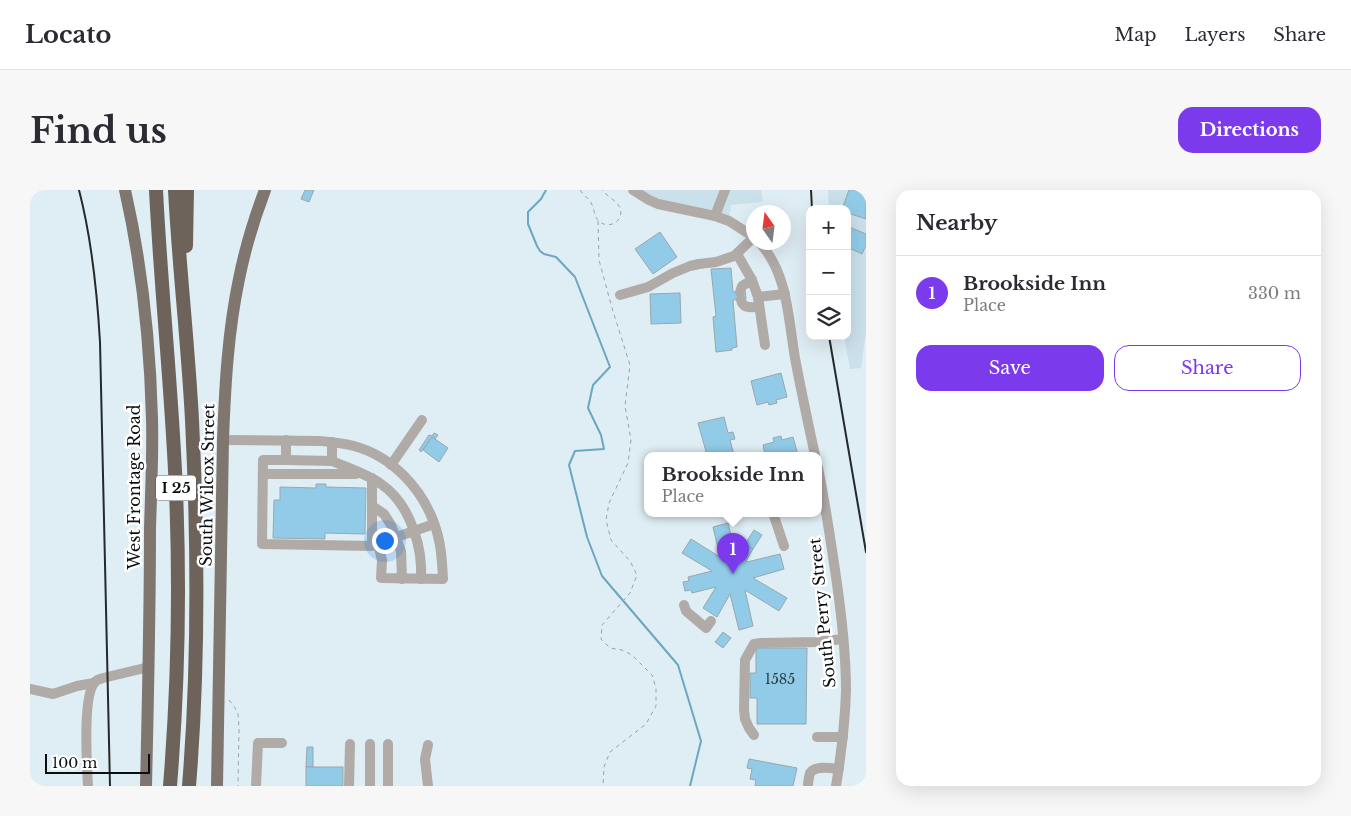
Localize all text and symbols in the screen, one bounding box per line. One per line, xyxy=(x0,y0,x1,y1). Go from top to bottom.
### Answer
text: Locato xyxy=(25,20,111,49)
text: Map xyxy=(1115,24,1156,46)
text: Layers xyxy=(1184,24,1245,46)
text: Share xyxy=(1273,24,1326,46)
button: Directions xyxy=(1178,107,1321,153)
text: Find us xyxy=(30,109,167,152)
north arrow xyxy=(746,205,791,250)
map controls xyxy=(806,205,851,340)
button: + xyxy=(806,205,851,250)
text: Nearby xyxy=(916,210,997,236)
button: − xyxy=(806,250,851,295)
text: Brookside Inn xyxy=(963,272,1106,295)
text: 1 xyxy=(929,283,935,303)
text: 330 m xyxy=(1248,283,1301,303)
button: layers xyxy=(806,295,851,340)
text: Place xyxy=(963,295,1006,315)
button: Save xyxy=(916,345,1104,391)
button: Share xyxy=(1114,345,1301,391)
street label: South Wilcox Street xyxy=(196,403,218,567)
street label: West Frontage Road xyxy=(124,404,144,570)
popup xyxy=(644,452,822,517)
text: Brookside Inn xyxy=(661,463,805,486)
road number: I 25 xyxy=(156,476,196,500)
text: Place xyxy=(661,486,704,506)
your location xyxy=(372,528,398,554)
pin: 1 xyxy=(717,533,749,574)
street label: South Perry Street xyxy=(804,537,840,689)
house number: 1585 xyxy=(765,670,795,688)
scale bar xyxy=(45,751,150,774)
text: 100 m xyxy=(52,754,97,772)

